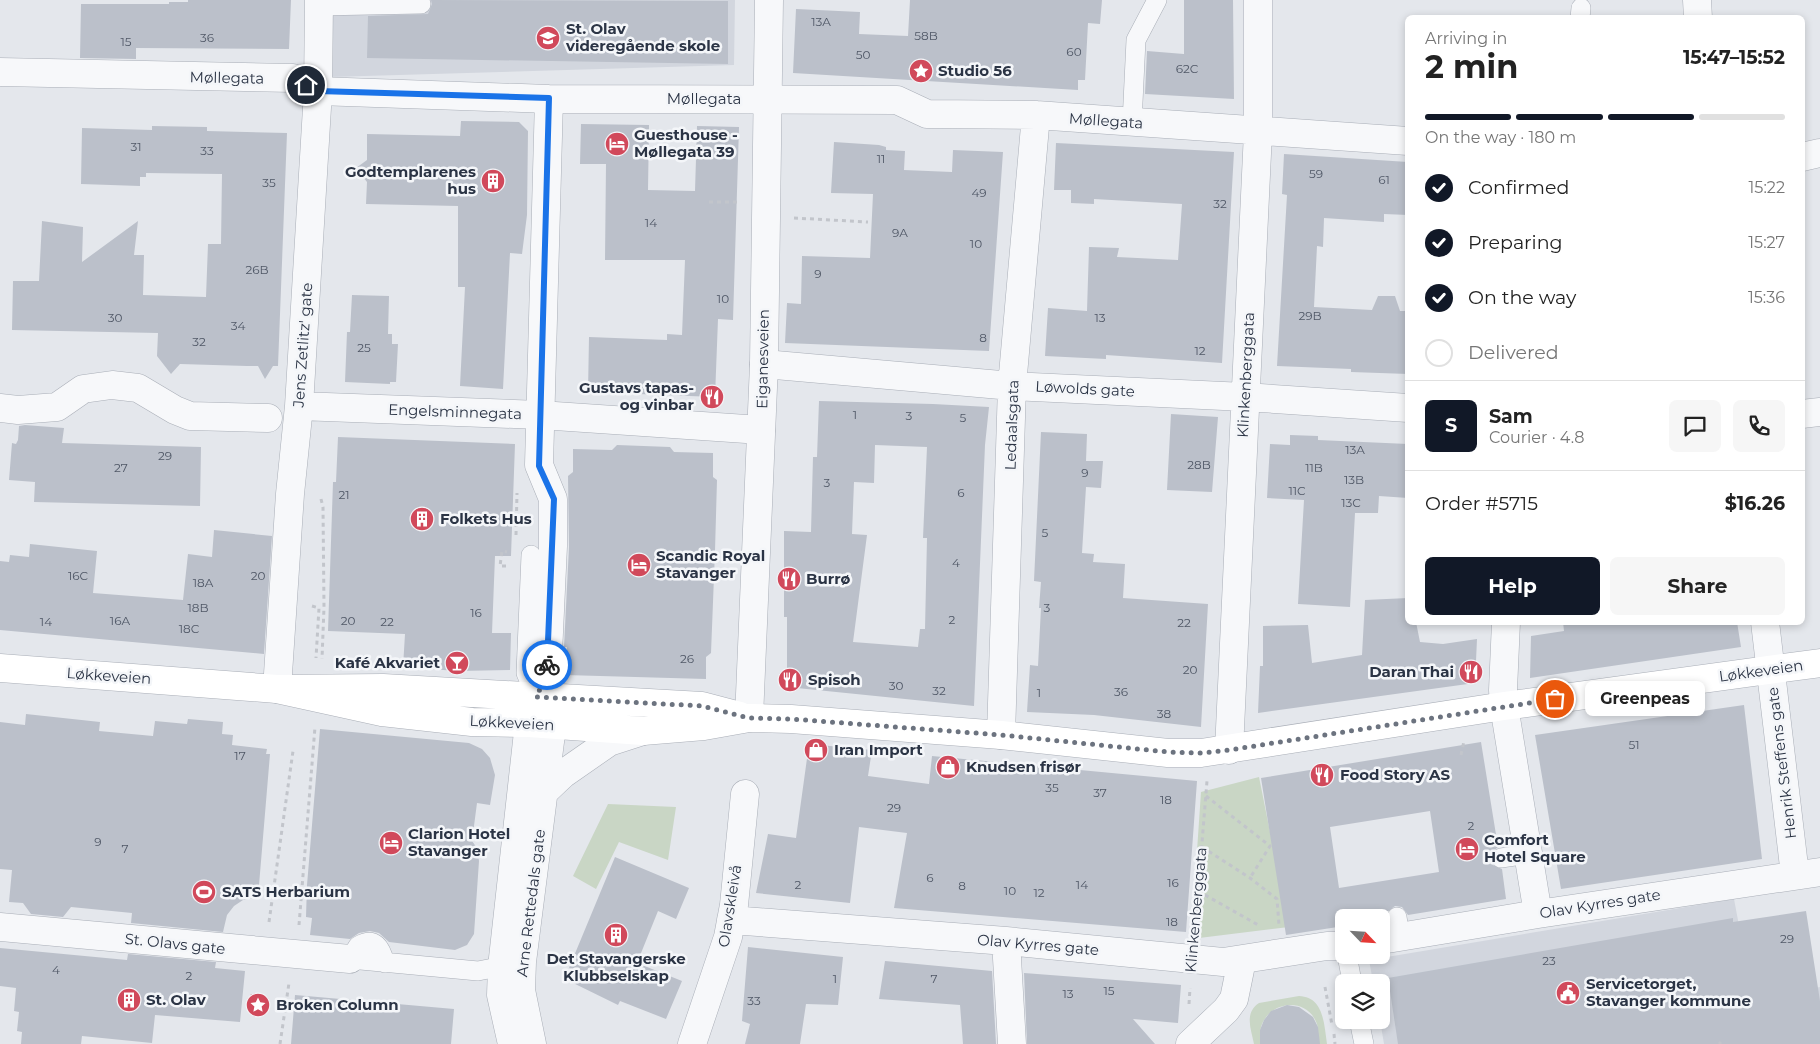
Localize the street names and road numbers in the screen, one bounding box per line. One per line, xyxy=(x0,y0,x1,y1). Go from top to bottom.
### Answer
street label: Møllegata xyxy=(190,67,264,88)
street label: Møllegata xyxy=(667,89,741,108)
street label: Møllegata xyxy=(1068,108,1144,133)
street label: Jens Zetlitz' gate xyxy=(289,282,316,409)
street label: Eiganesveien xyxy=(752,309,773,409)
street label: Klinkenberggata xyxy=(1233,312,1258,438)
street label: Løwolds gate xyxy=(1035,376,1135,401)
street label: Ledaalsgata xyxy=(1000,379,1023,471)
street label: Engelsminnegata xyxy=(388,400,522,423)
street label: Løkkeveien xyxy=(1718,655,1804,686)
street label: Løkkeveien xyxy=(66,663,152,688)
street label: Henrik Steffens gate xyxy=(1763,686,1800,840)
street label: Løkkeveien xyxy=(469,711,555,734)
street label: Arne Rettedals gate xyxy=(512,828,549,978)
street label: Klinkenberggata xyxy=(1181,846,1210,973)
street label: Olavskleivå xyxy=(714,863,745,949)
street label: Olav Kyrres gate xyxy=(1538,885,1662,922)
street label: St. Olavs gate xyxy=(124,929,226,958)
street label: Olav Kyrres gate xyxy=(976,930,1100,959)

